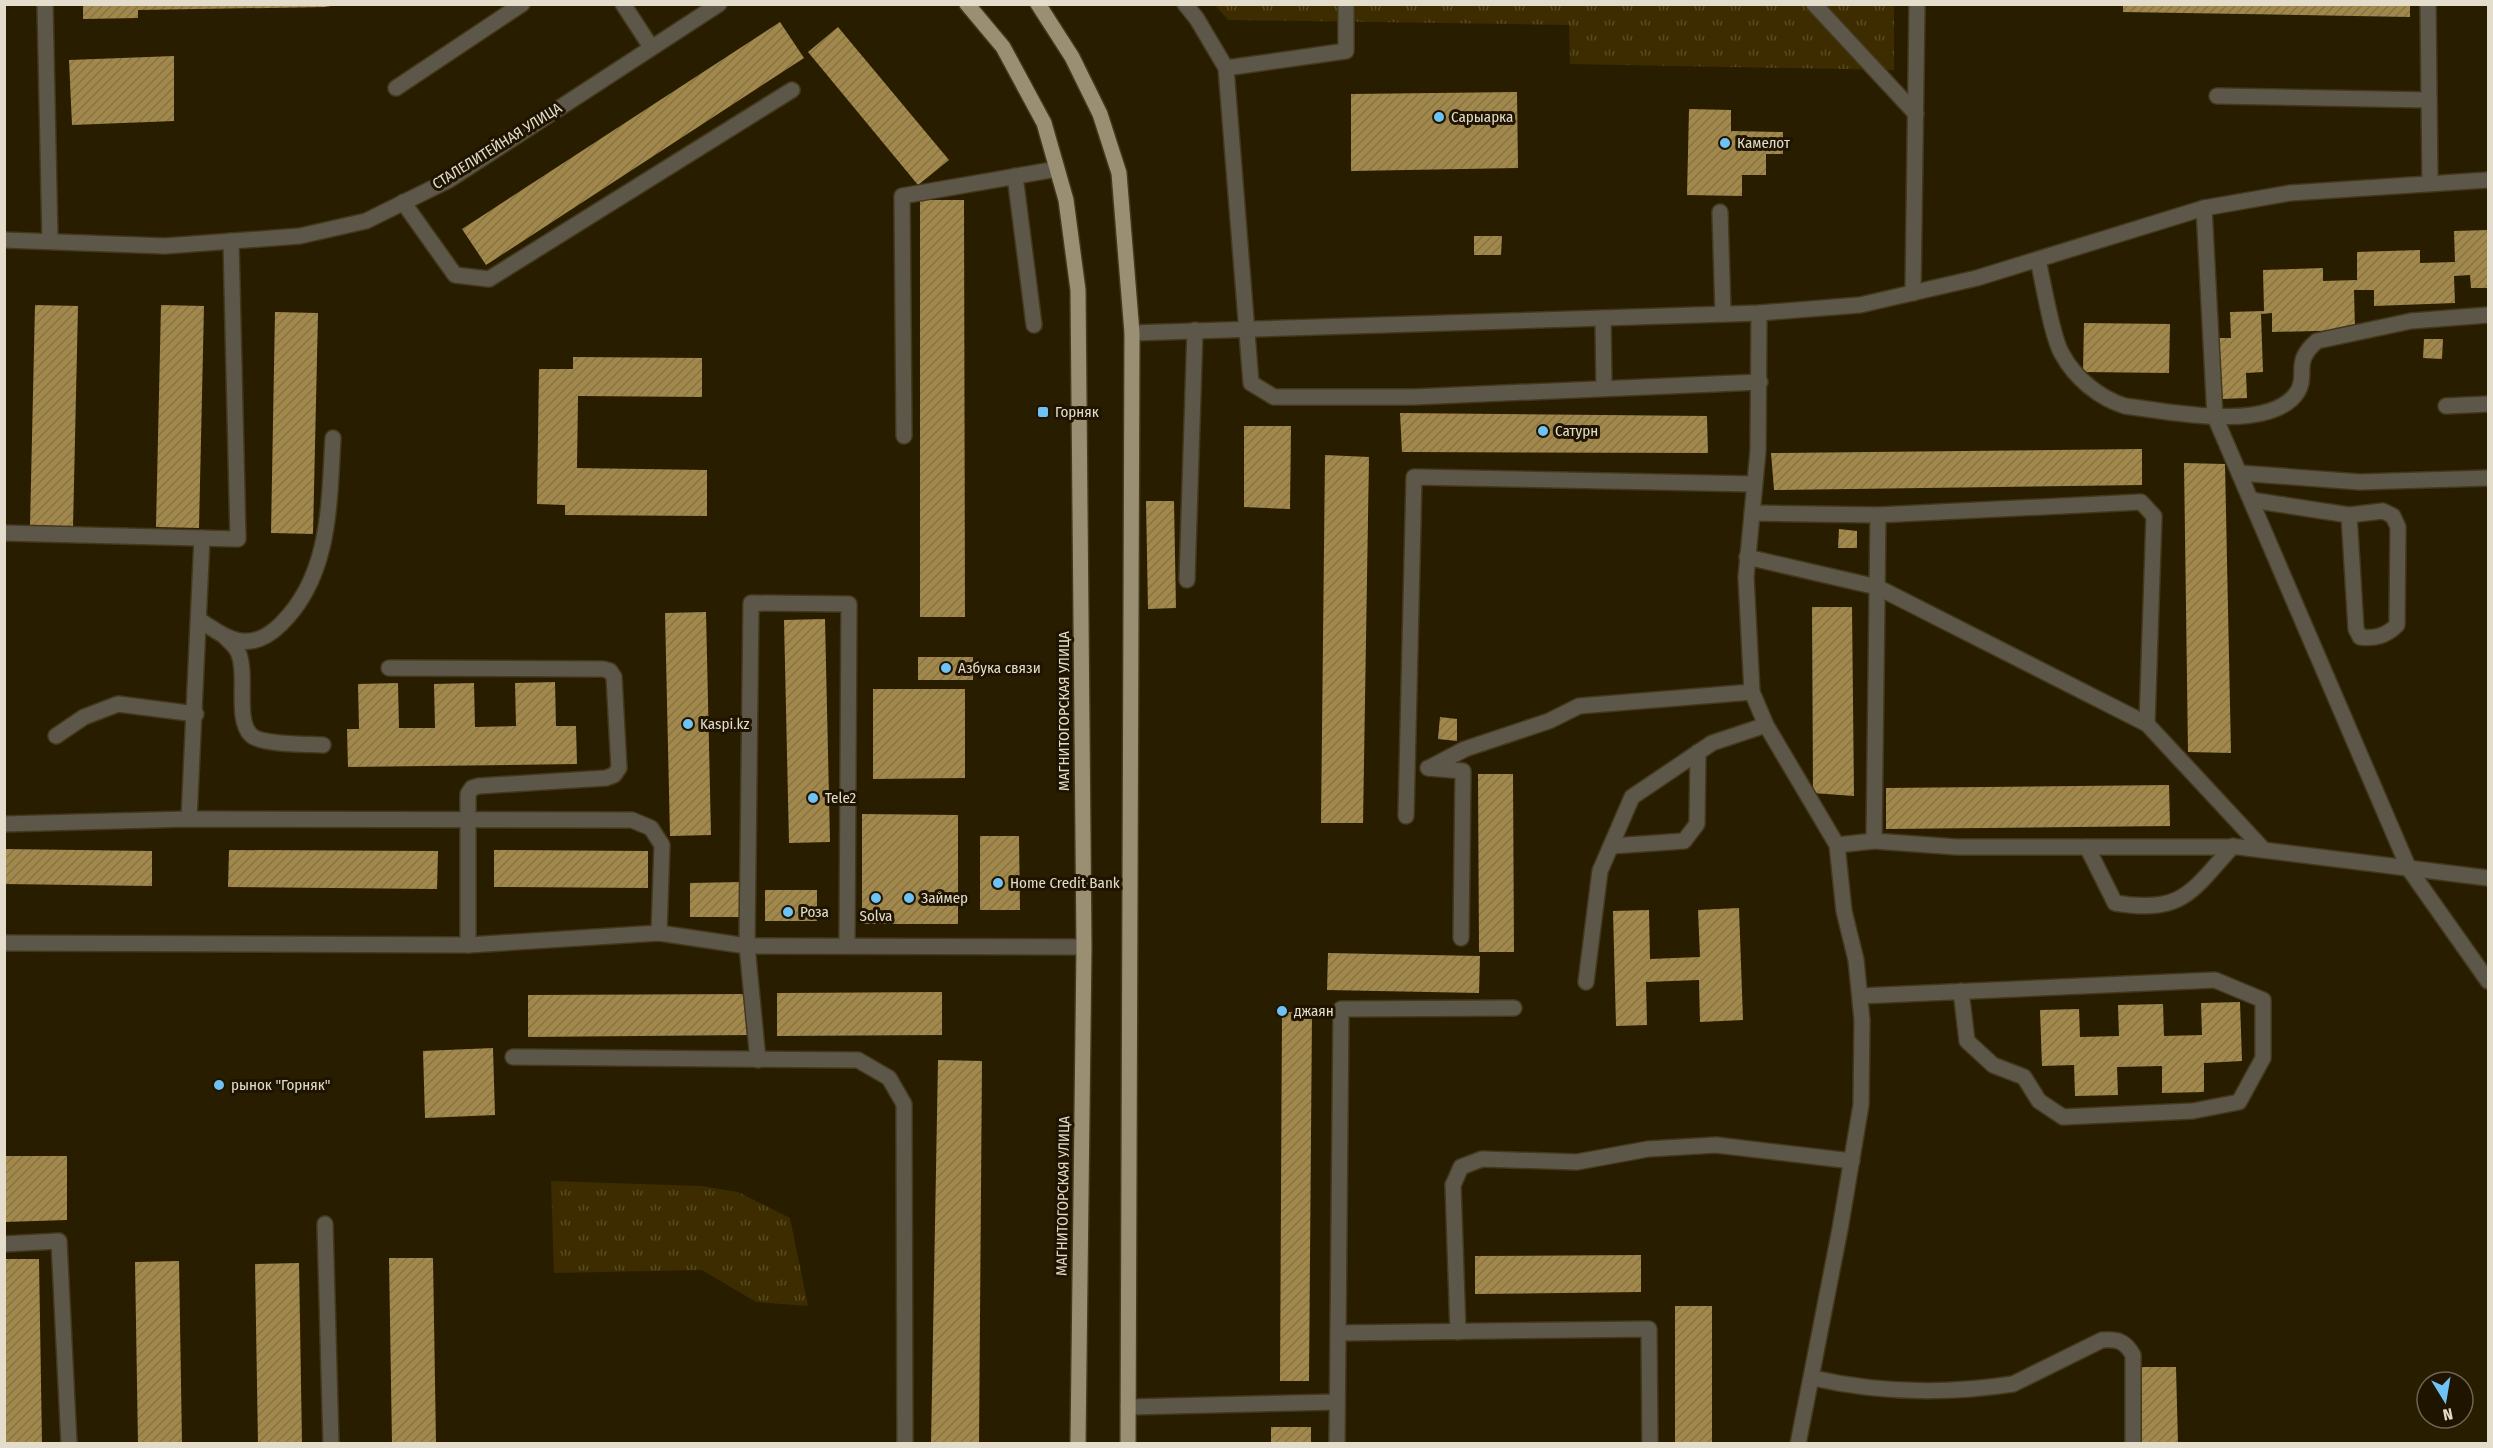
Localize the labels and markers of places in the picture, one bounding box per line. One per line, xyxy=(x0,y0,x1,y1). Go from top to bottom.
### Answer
place label: Сарыарка xyxy=(1451,108,1513,126)
marker: Сарыарка xyxy=(1432,110,1446,124)
place label: Камелот xyxy=(1737,134,1791,152)
marker: Камелот xyxy=(1718,136,1732,150)
place label: Горняк xyxy=(1055,403,1099,421)
marker: Горняк xyxy=(1036,405,1050,419)
place label: Сатурн xyxy=(1555,422,1598,440)
marker: Сатурн xyxy=(1536,424,1550,438)
place label: Азбука связи xyxy=(958,659,1041,677)
marker: Азбука связи xyxy=(939,661,953,675)
place label: Kaspi.kz xyxy=(700,715,749,733)
marker: Kaspi.kz xyxy=(681,717,695,731)
place label: Tele2 xyxy=(825,789,857,807)
marker: Tele2 xyxy=(806,791,820,805)
place label: Home Credit Bank xyxy=(1010,874,1120,892)
marker: Home Credit Bank xyxy=(991,876,1005,890)
place label: Займер xyxy=(921,889,968,907)
marker: Solva xyxy=(869,891,883,905)
marker: Займер xyxy=(902,891,916,905)
place label: Роза xyxy=(800,903,829,921)
marker: Роза xyxy=(781,905,795,919)
place label: Solva xyxy=(860,907,892,925)
place label: джаян xyxy=(1294,1002,1334,1020)
marker: джаян xyxy=(1275,1004,1289,1018)
place label: рынок "Горняк" xyxy=(231,1076,330,1094)
marker: рынок "Горняк" xyxy=(212,1078,226,1092)

